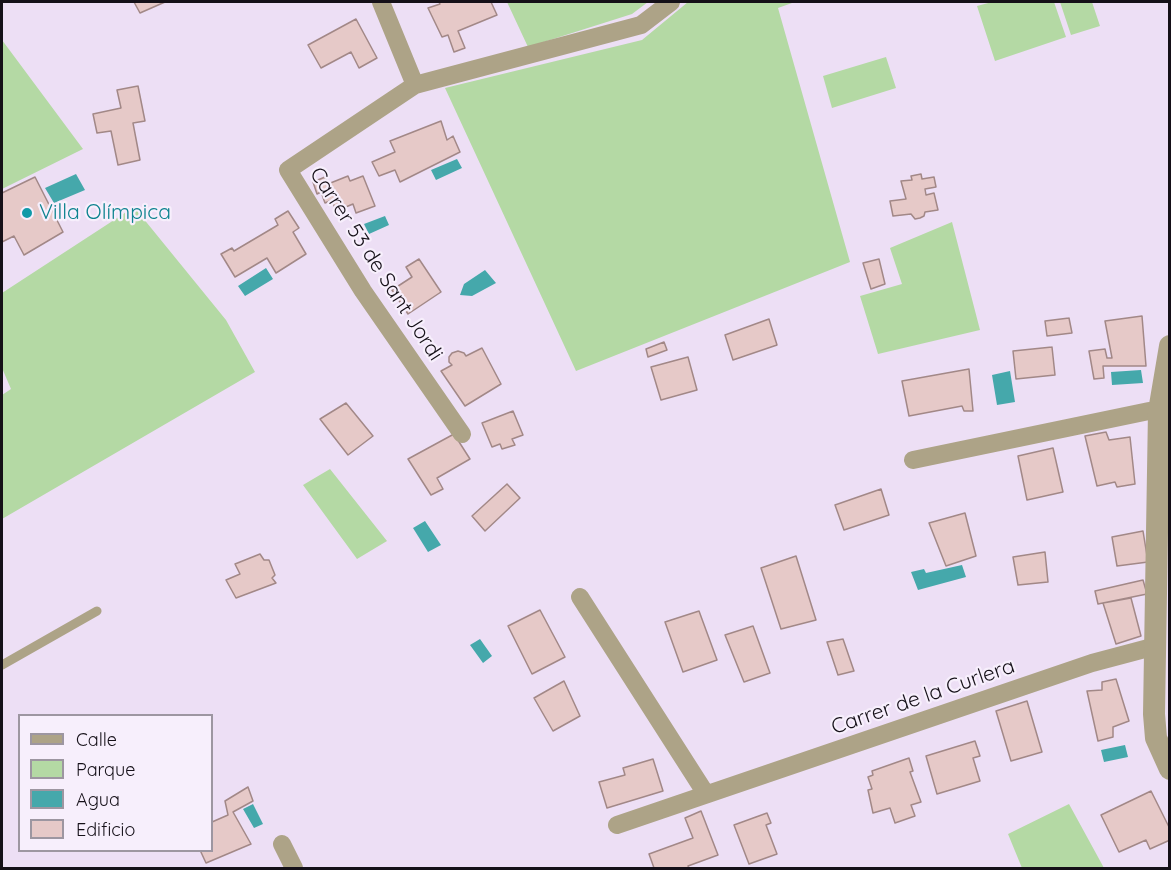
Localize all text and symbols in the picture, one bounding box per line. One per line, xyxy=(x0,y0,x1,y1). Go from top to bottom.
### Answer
street label: Carrer 53 de Sant Jordi xyxy=(304,163,448,365)
place label: Villa Olímpica xyxy=(39,200,171,226)
marker: Villa Olímpica xyxy=(20,206,34,220)
street label: Carrer de la Curlera xyxy=(828,654,1018,740)
legend xyxy=(18,714,213,852)
text: Calle xyxy=(76,728,117,751)
text: Parque xyxy=(76,758,135,781)
text: Agua xyxy=(76,788,120,811)
text: Edificio xyxy=(76,818,135,841)

